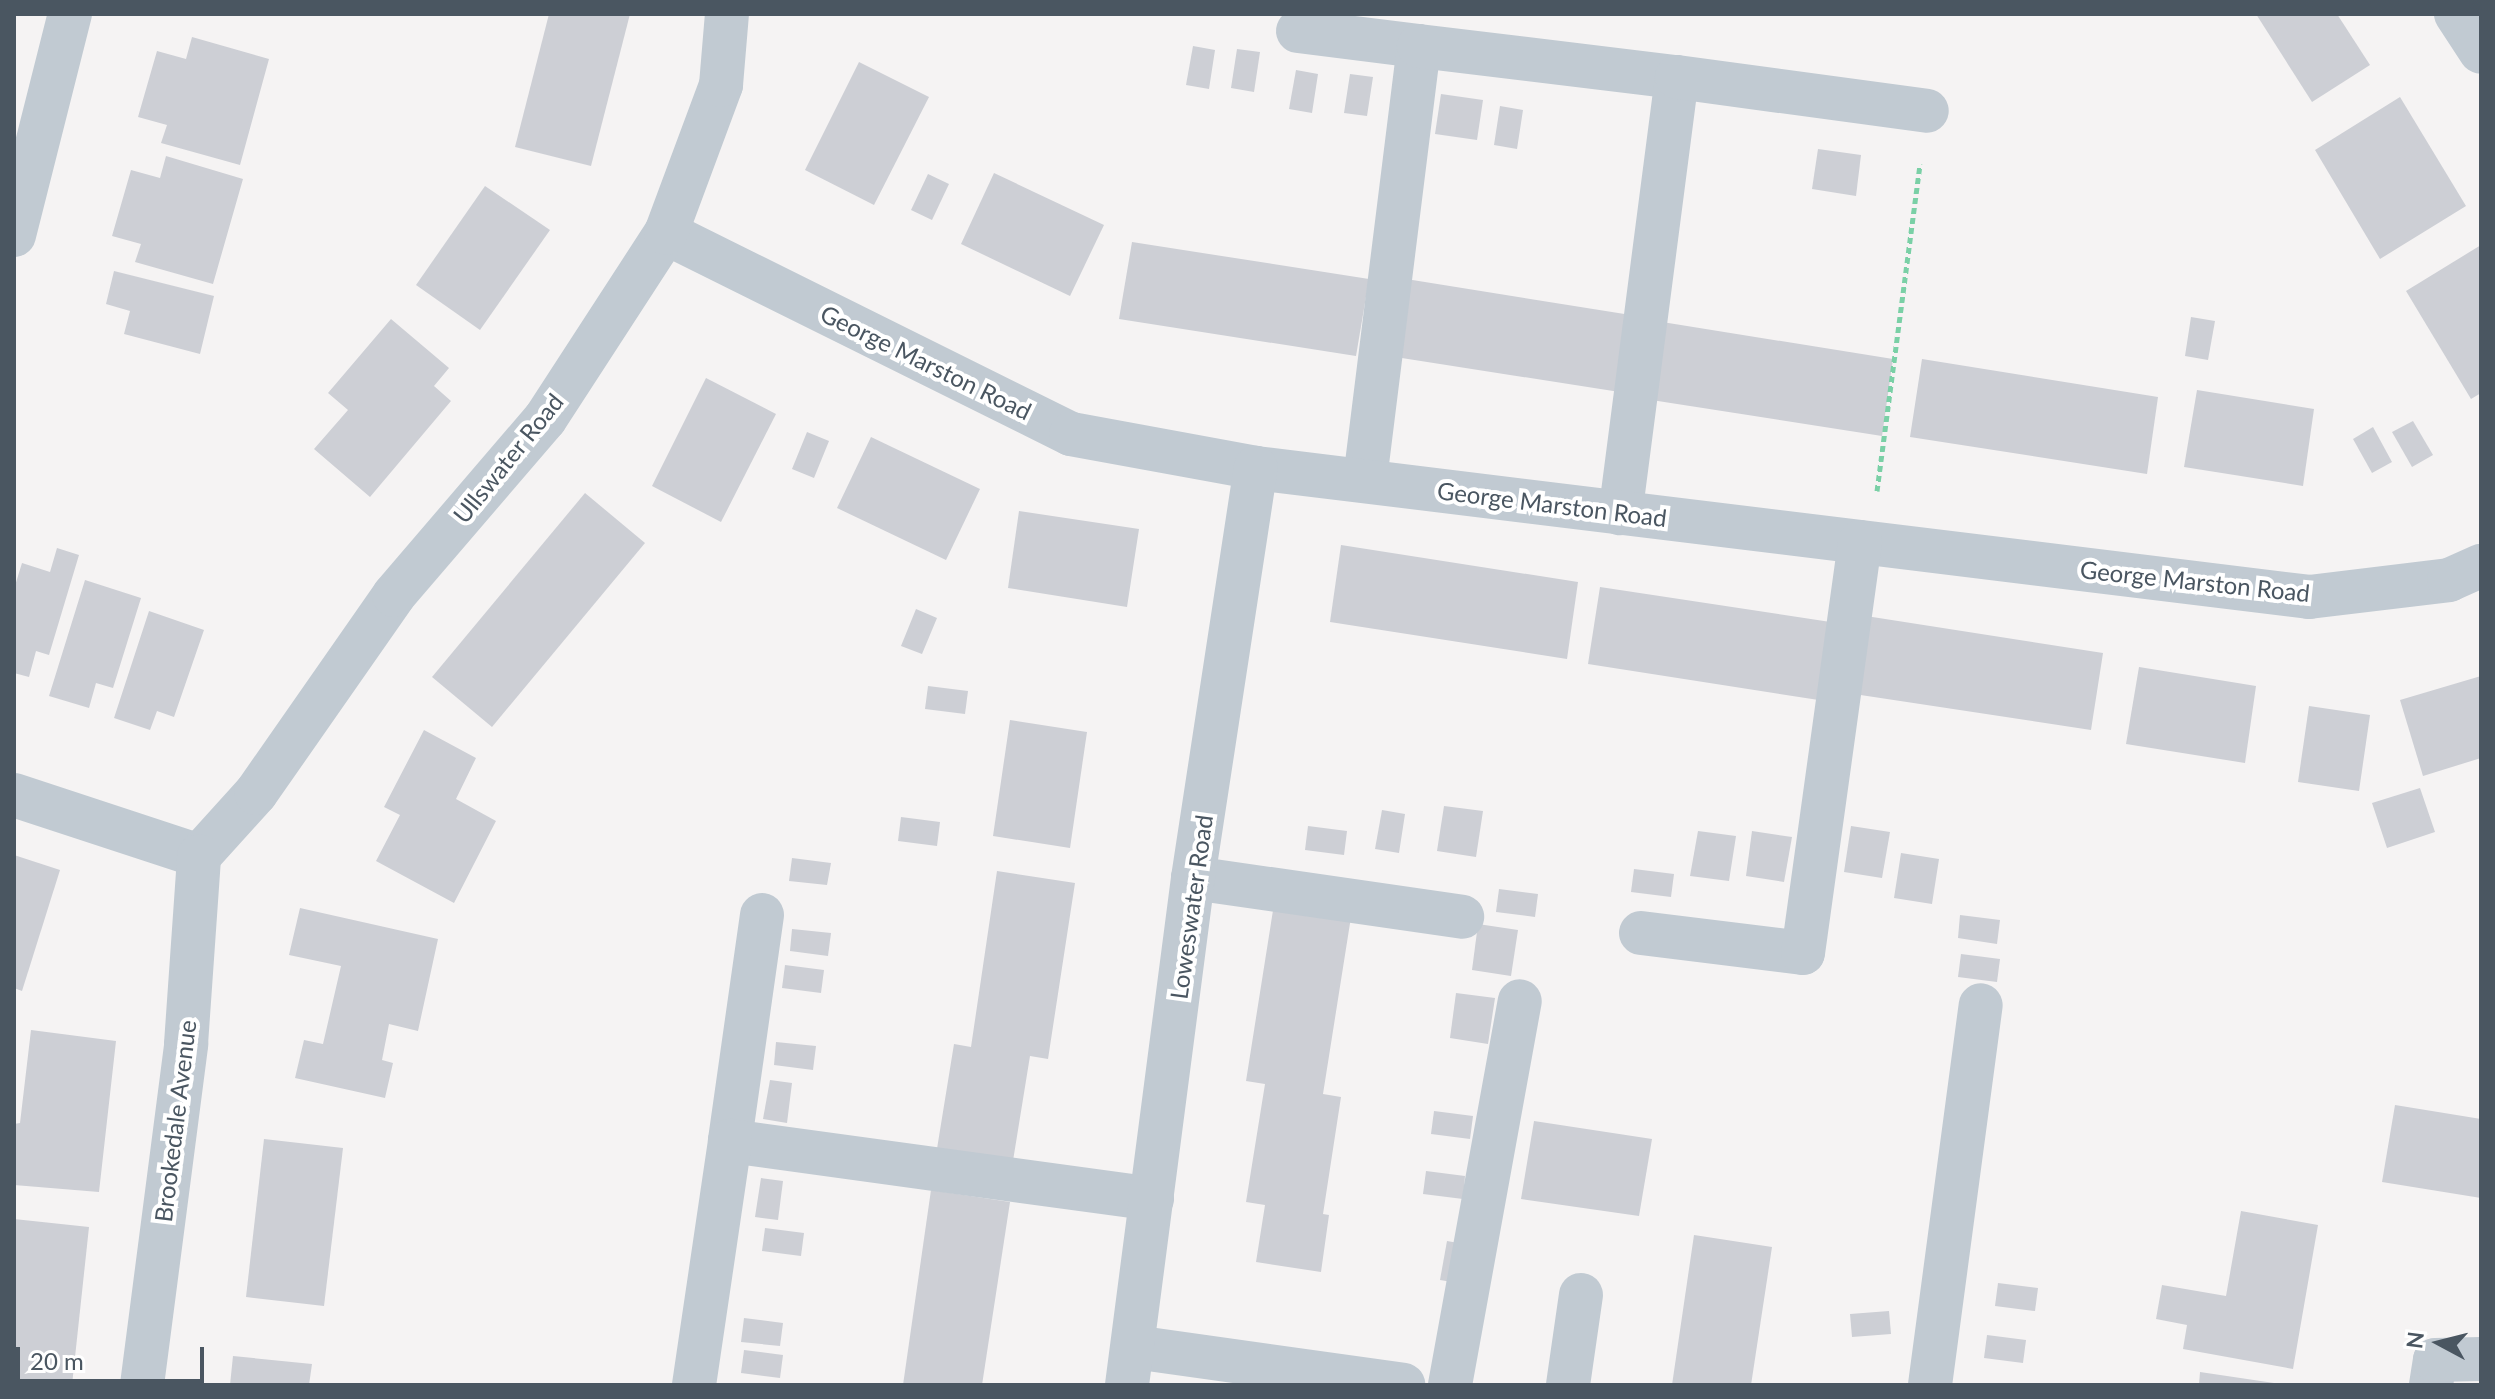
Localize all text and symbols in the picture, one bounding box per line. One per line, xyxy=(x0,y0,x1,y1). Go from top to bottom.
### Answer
street label: George Marston Road xyxy=(816,298,1036,426)
street label: Ullswater Road xyxy=(447,387,569,529)
street label: George Marston Road xyxy=(1436,476,1668,532)
street label: George Marston Road xyxy=(2079,555,2311,607)
street label: Loweswater Road xyxy=(1164,813,1218,1001)
street label: Brookedale Avenue xyxy=(148,1018,202,1224)
north arrow xyxy=(2399,1303,2479,1383)
text: N xyxy=(2400,1330,2429,1350)
scale bar xyxy=(20,1331,208,1381)
text: 20 m xyxy=(30,1346,84,1375)

